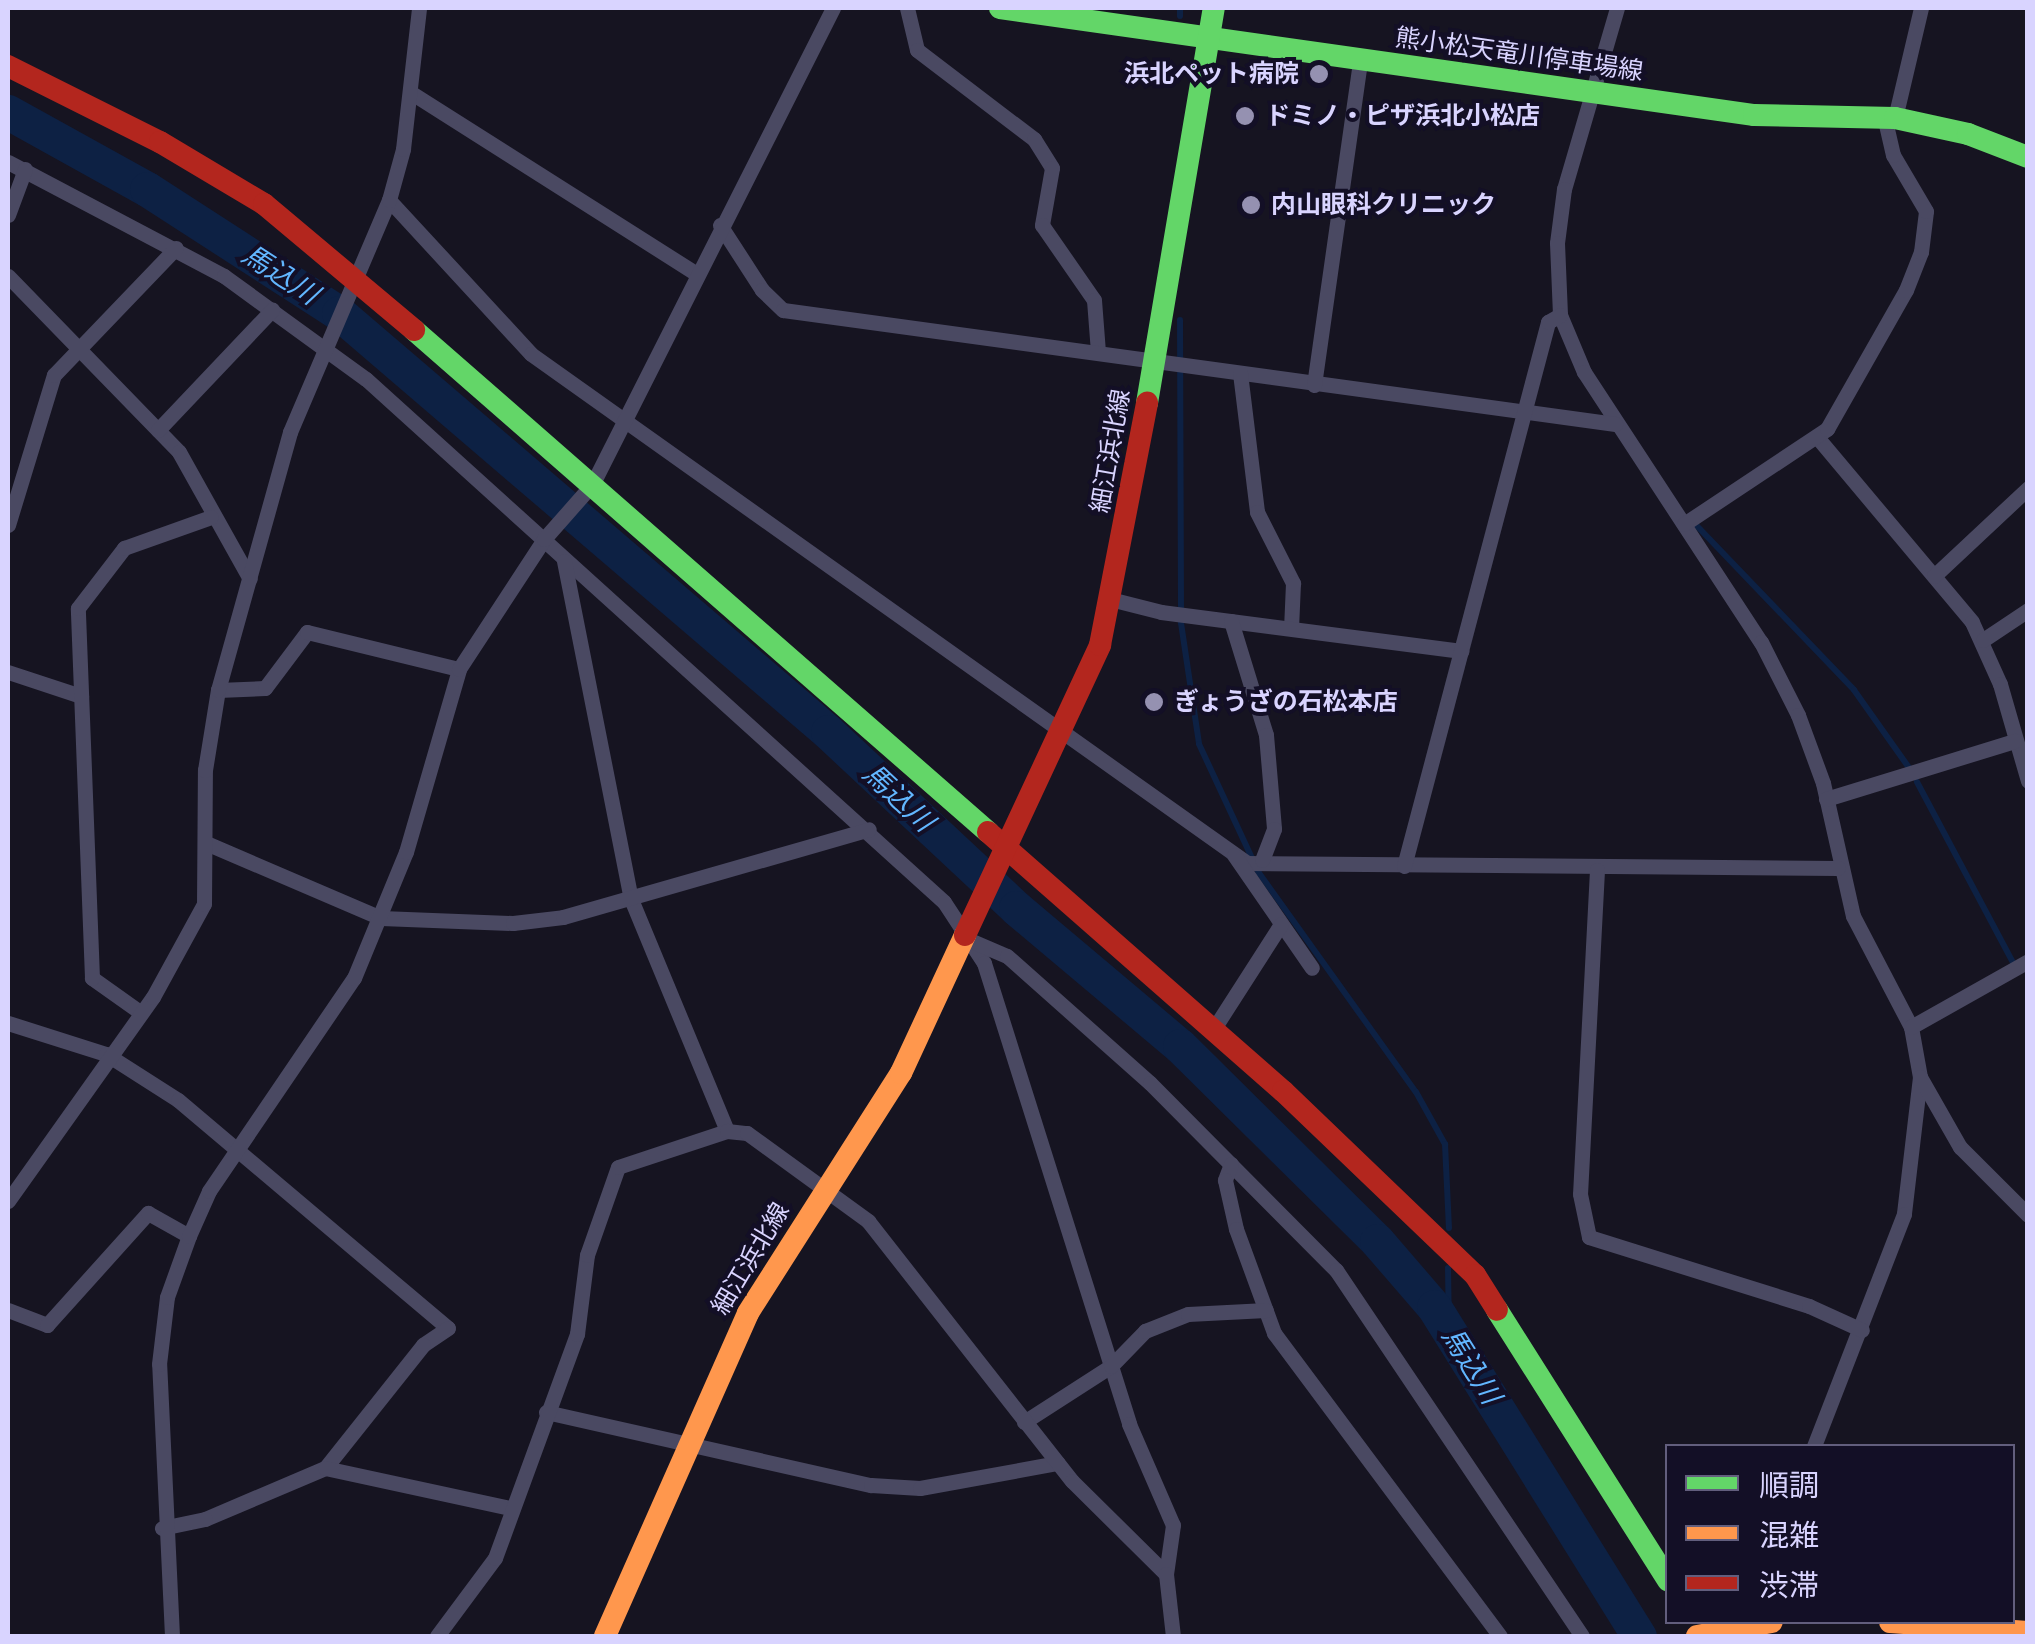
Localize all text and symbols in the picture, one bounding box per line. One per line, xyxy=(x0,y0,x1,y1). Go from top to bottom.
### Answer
street label: 熊小松天竜川停車場線 xyxy=(1393,23,1645,87)
place label: 浜北ペット病院 xyxy=(1124,59,1299,89)
marker: 浜北ペット病院 xyxy=(1308,63,1330,85)
place label: ドミノ・ピザ浜北小松店 xyxy=(1265,101,1540,131)
marker: ドミノ・ピザ浜北小松店 xyxy=(1234,105,1256,127)
place label: 内山眼科クリニック xyxy=(1271,190,1496,220)
marker: 内山眼科クリニック xyxy=(1240,194,1262,216)
water label: 馬込川 xyxy=(236,238,324,312)
street label: 細江浜北線 xyxy=(1085,387,1137,515)
place label: ぎょうざの石松本店 xyxy=(1174,687,1399,717)
marker: ぎょうざの石松本店 xyxy=(1143,691,1165,713)
water label: 馬込川 xyxy=(856,757,940,839)
street label: 細江浜北線 xyxy=(706,1198,796,1320)
water label: 馬込川 xyxy=(1434,1321,1508,1411)
legend xyxy=(1665,1444,2015,1624)
text: 順調 xyxy=(1759,1468,1819,1503)
text: 混雑 xyxy=(1759,1518,1819,1553)
text: 渋滞 xyxy=(1759,1568,1819,1603)

